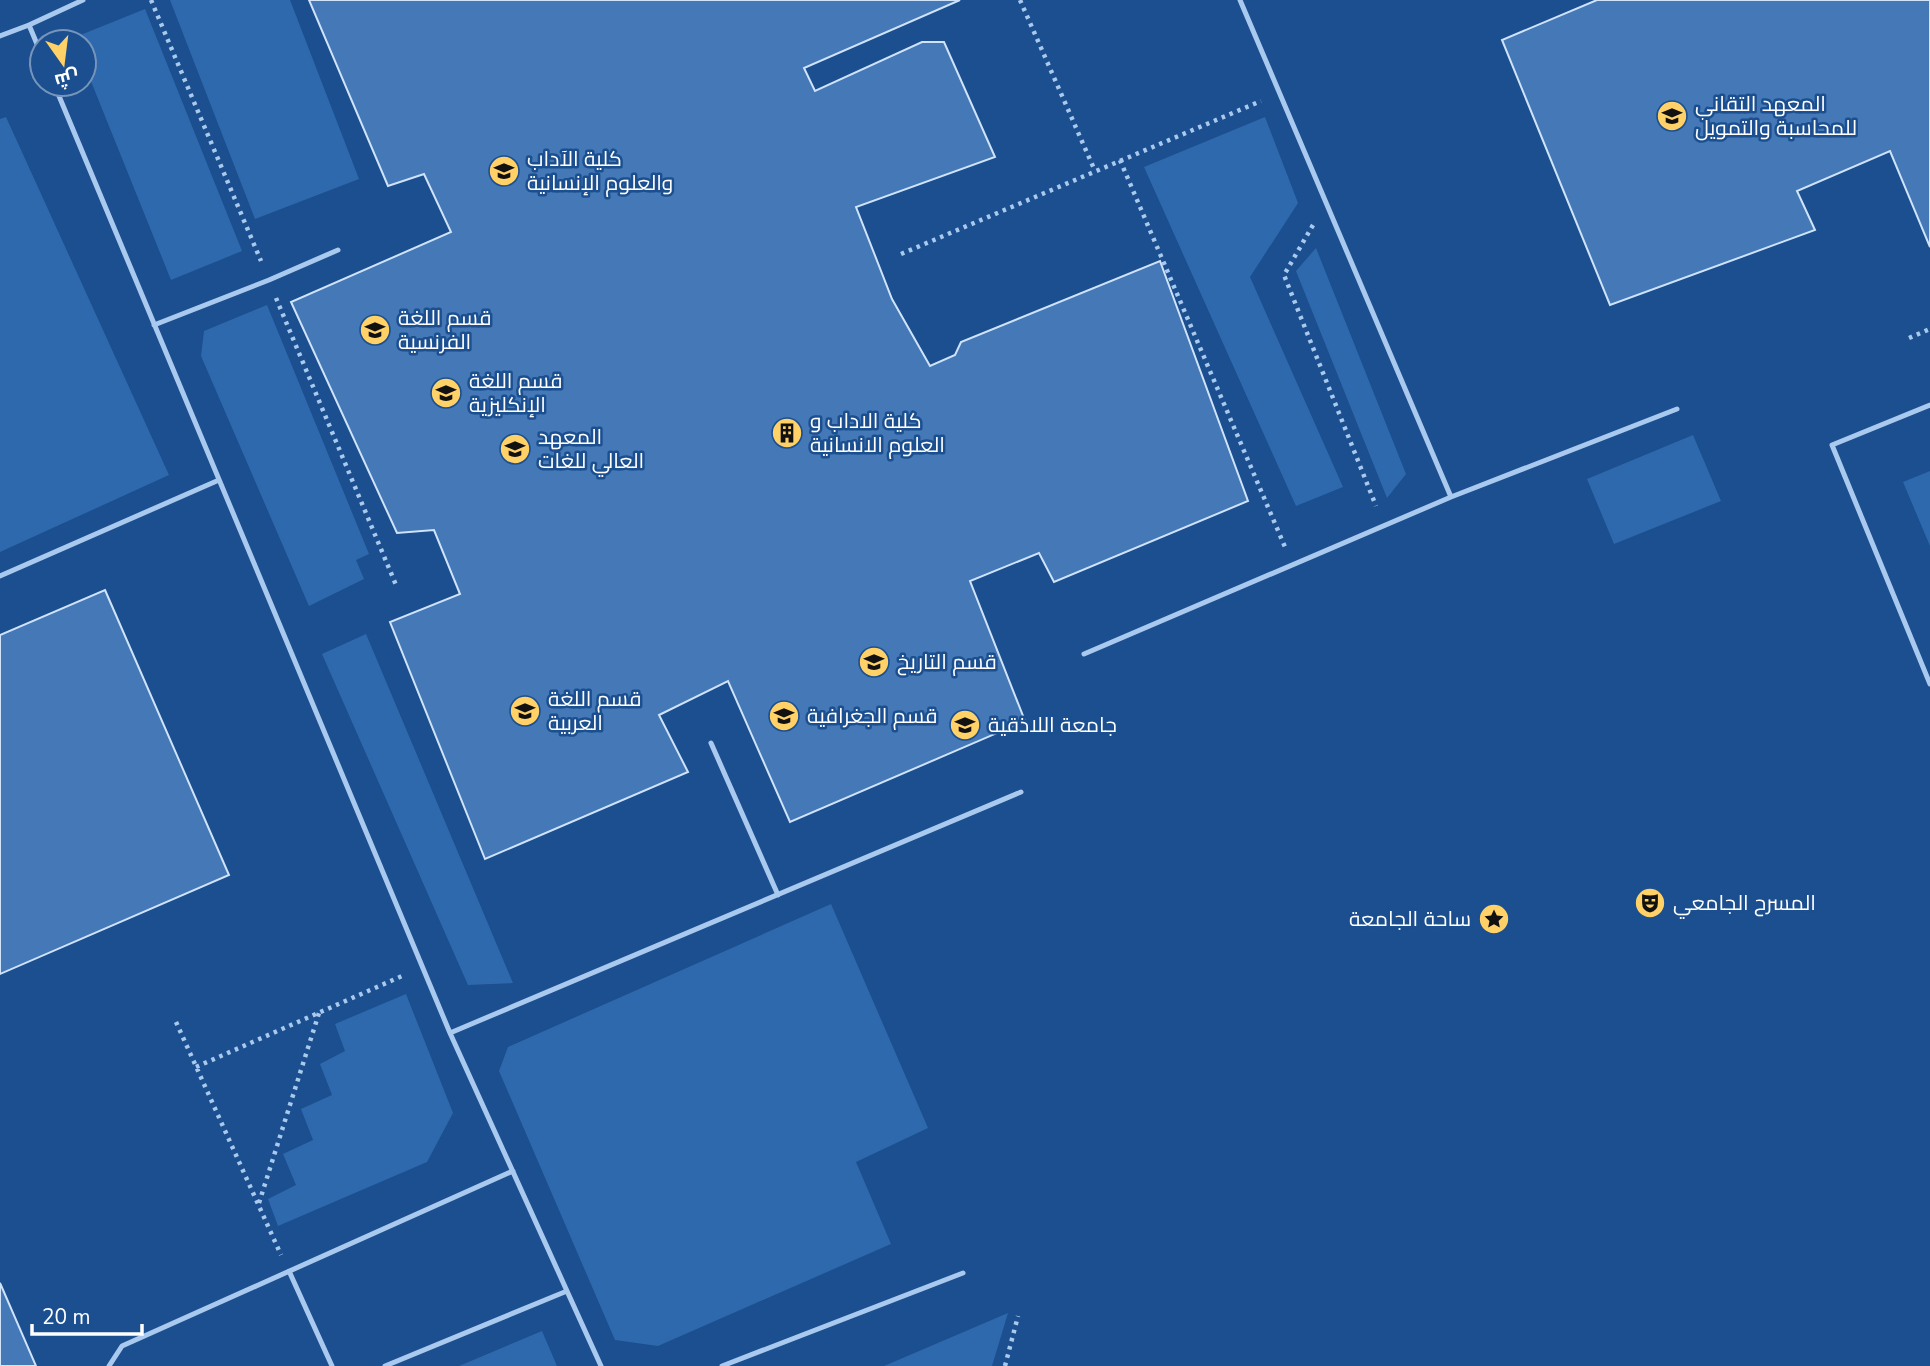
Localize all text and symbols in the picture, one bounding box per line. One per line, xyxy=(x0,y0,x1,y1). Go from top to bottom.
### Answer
north arrow xyxy=(28,28,98,98)
text: ش xyxy=(52,63,82,94)
place label: المعهد التقاني للمحاسبة والتمويل xyxy=(1695,90,1857,142)
school or university icon: المعهد التقاني للمحاسبة والتمويل xyxy=(1655,99,1689,133)
place label: كلية الآداب والعلوم الإنسانية xyxy=(527,145,673,197)
school or university icon: كلية الآداب والعلوم الإنسانية xyxy=(487,154,521,188)
place label: قسم اللغة الفرنسية xyxy=(398,304,491,356)
school or university icon: قسم اللغة الفرنسية xyxy=(358,313,392,347)
place label: قسم اللغة الإنكليزية xyxy=(469,367,562,419)
school or university icon: قسم اللغة الإنكليزية xyxy=(429,376,463,410)
place label: كلية الاداب و العلوم الانسانية xyxy=(810,407,945,459)
building icon: كلية الاداب و العلوم الانسانية xyxy=(770,416,804,450)
place label: المعهد العالي للغات xyxy=(538,423,644,477)
school or university icon: المعهد العالي للغات xyxy=(498,432,532,466)
school or university icon: قسم التاريخ xyxy=(857,645,891,679)
place label: قسم التاريخ xyxy=(897,648,997,676)
place label: قسم اللغة العربية xyxy=(548,685,641,737)
school or university icon: قسم اللغة العربية xyxy=(508,694,542,728)
school or university icon: قسم الجغرافية xyxy=(767,699,801,733)
place label: قسم الجغرافية xyxy=(807,702,938,730)
school or university icon: جامعة اللاذقية xyxy=(948,708,982,742)
place label: جامعة اللاذقية xyxy=(988,711,1117,739)
theatre icon: المسرح الجامعي xyxy=(1633,886,1667,920)
place label: المسرح الجامعي xyxy=(1673,889,1816,919)
place icon: ساحة الجامعة xyxy=(1477,902,1511,936)
place label: ساحة الجامعة xyxy=(1349,905,1471,933)
scale bar xyxy=(32,1292,142,1336)
text: 20 m xyxy=(42,1303,91,1331)

